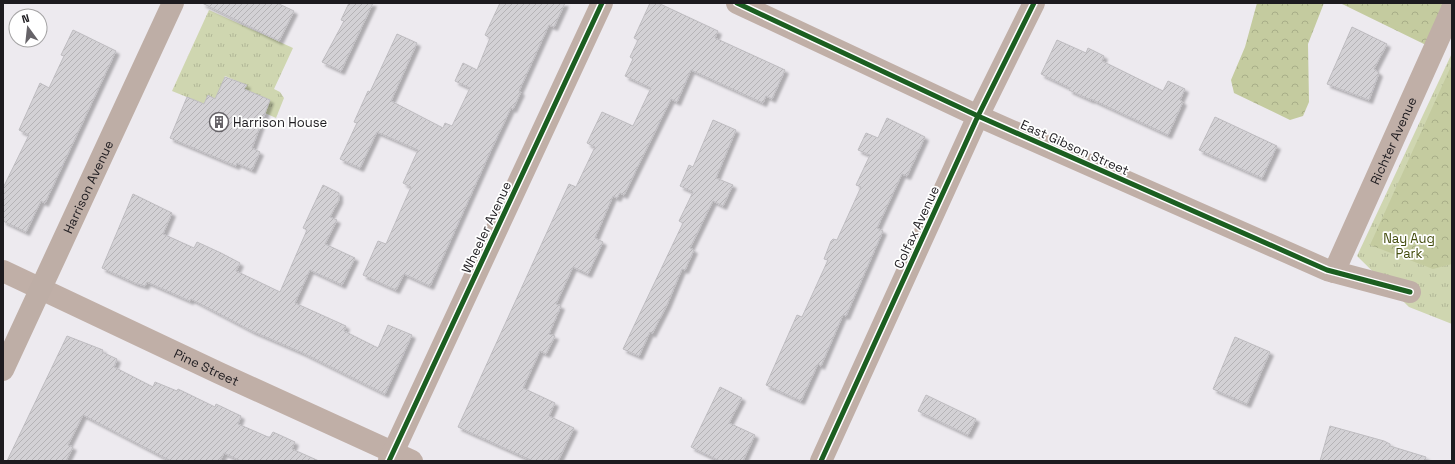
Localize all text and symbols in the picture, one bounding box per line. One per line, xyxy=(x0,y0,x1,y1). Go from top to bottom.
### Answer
north arrow xyxy=(8,8,48,48)
text: N xyxy=(20,11,31,26)
street label: Richter Avenue xyxy=(1366,94,1420,187)
building icon: Harrison House xyxy=(208,111,230,133)
place label: Harrison House xyxy=(233,114,327,131)
street label: East Gibson Street xyxy=(1018,116,1132,179)
street label: Harrison Avenue xyxy=(59,138,117,236)
street label: Wheeler Avenue xyxy=(458,178,515,276)
street label: Colfax Avenue xyxy=(890,183,943,271)
park label: Nay Aug Park xyxy=(1383,230,1435,262)
street label: Pine Street xyxy=(171,345,241,390)

